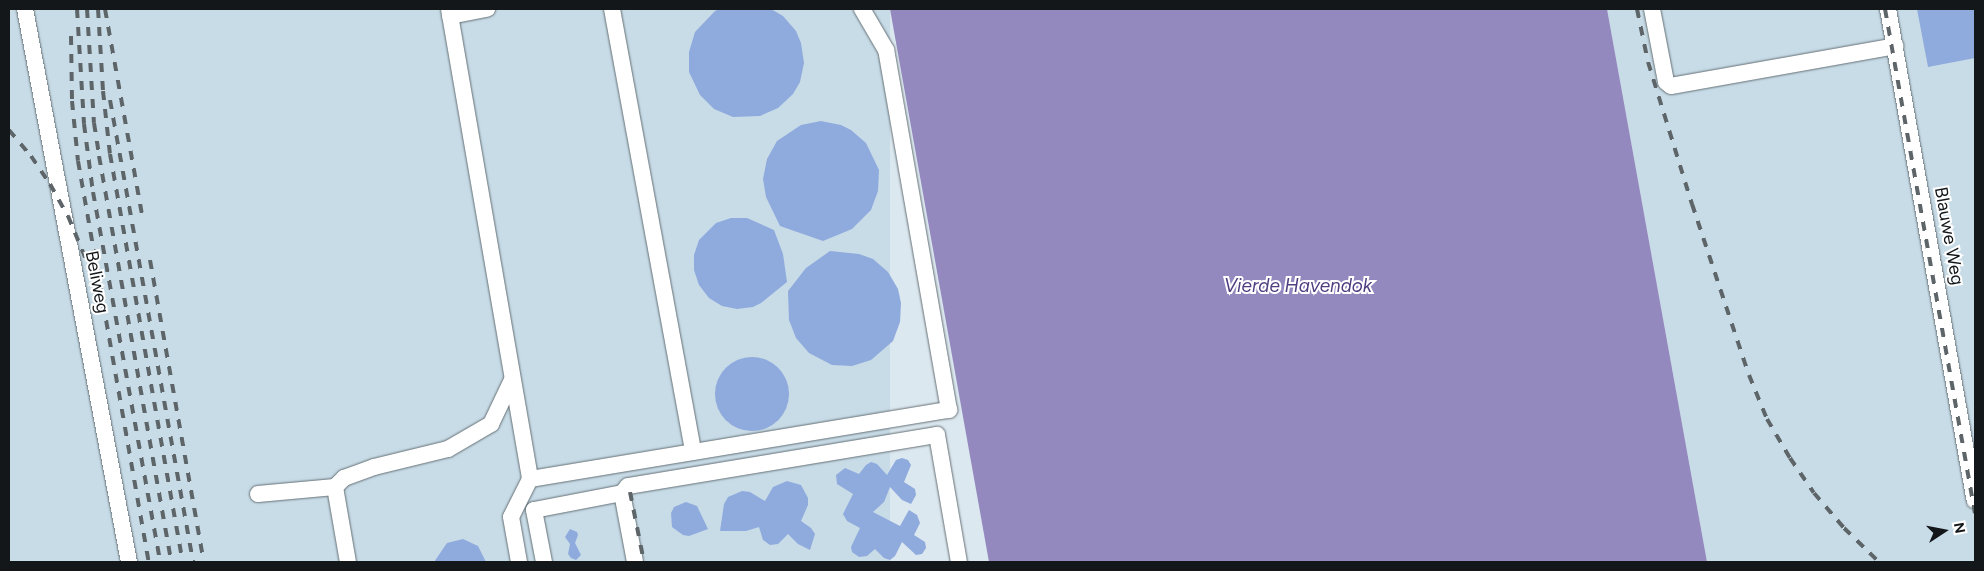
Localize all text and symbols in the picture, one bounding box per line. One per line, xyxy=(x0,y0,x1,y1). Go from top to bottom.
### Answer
street label: Blauwe Weg xyxy=(1930,185,1968,287)
street label: Beliweg xyxy=(80,249,114,315)
water label: Vierde Havendok xyxy=(1224,275,1372,297)
north arrow xyxy=(1919,506,1969,556)
text: N xyxy=(1950,521,1969,535)

